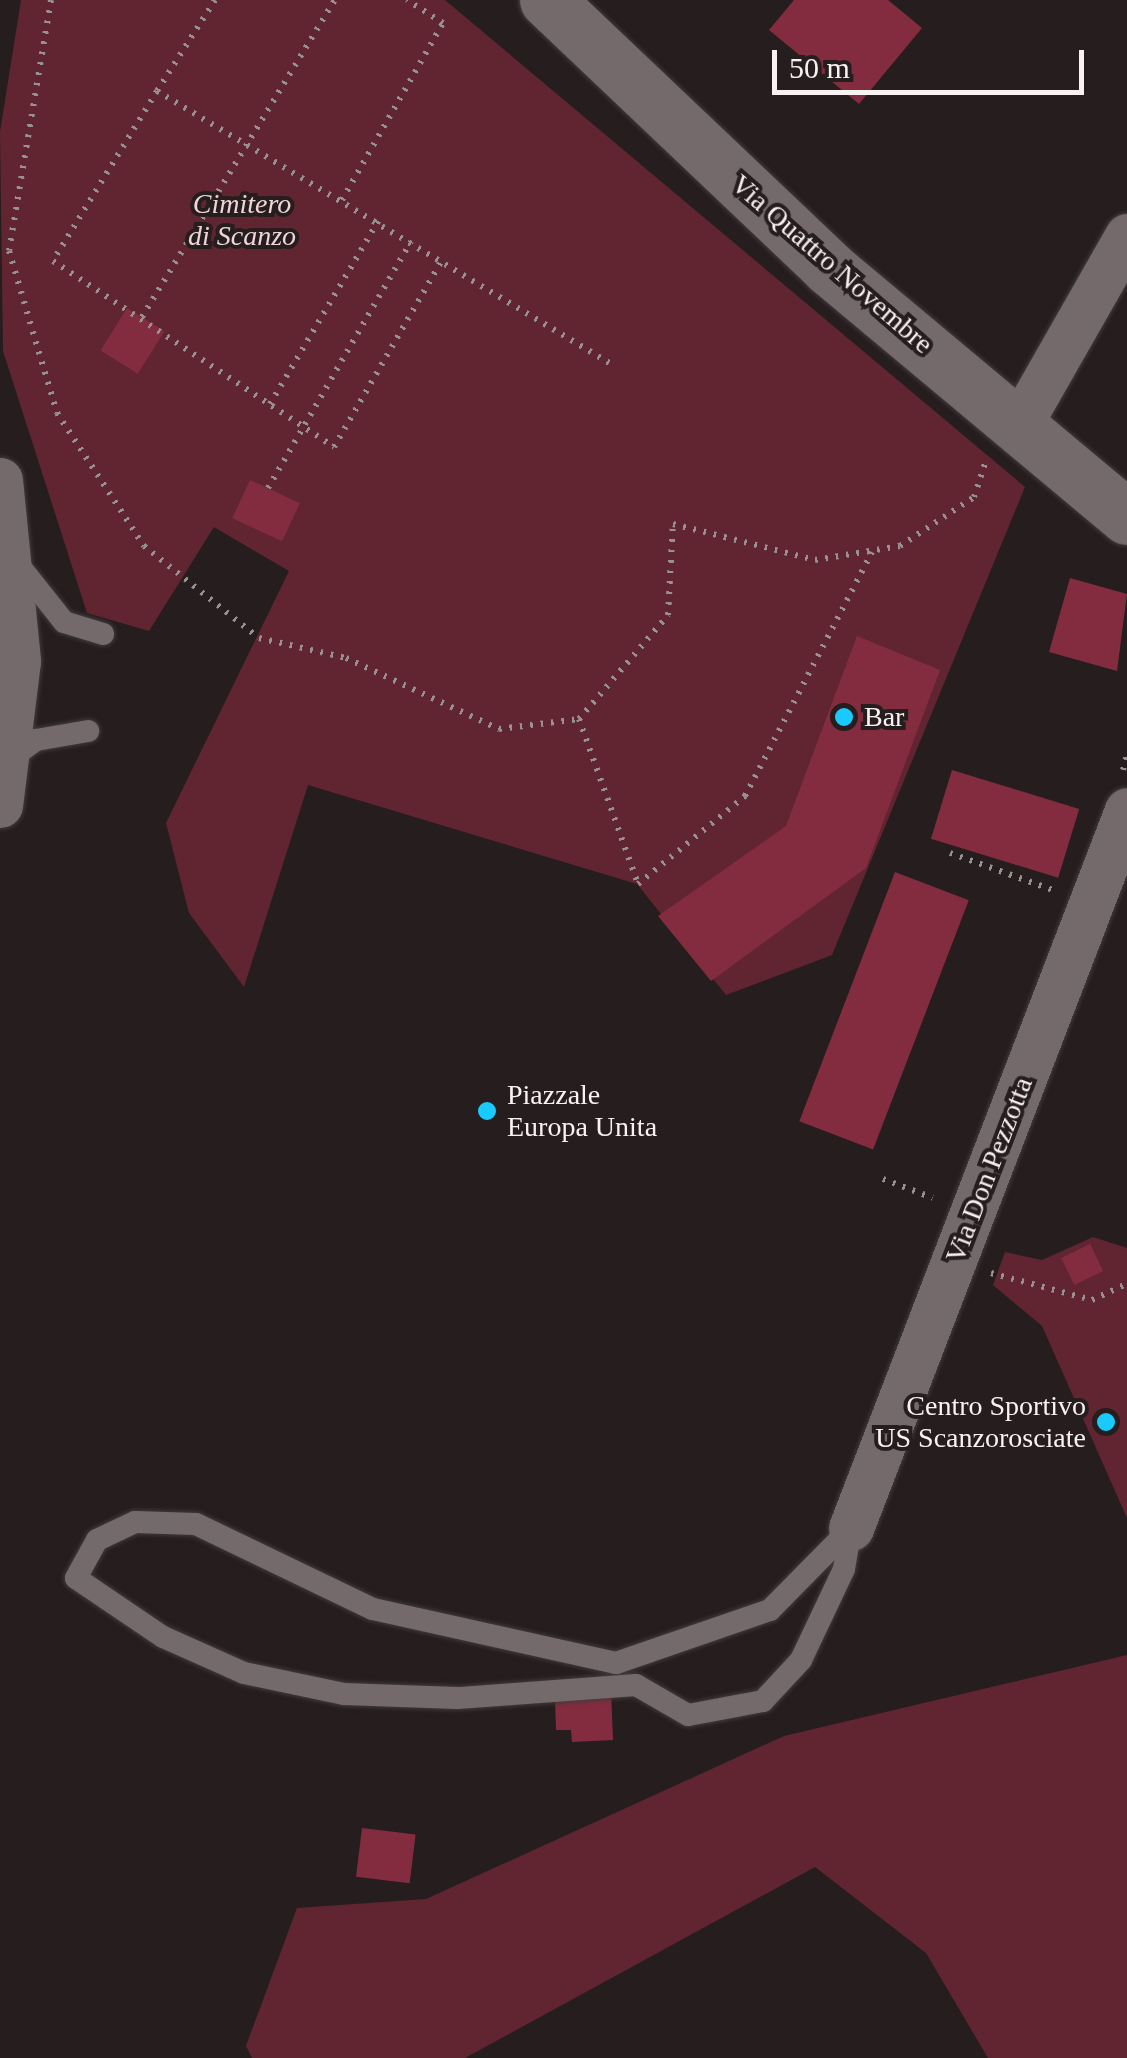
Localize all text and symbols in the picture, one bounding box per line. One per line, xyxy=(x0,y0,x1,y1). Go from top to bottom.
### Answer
scale bar xyxy=(777,30,1090,92)
text: 50 m xyxy=(789,51,850,84)
street label: Via Quattro Novembre xyxy=(724,167,940,361)
park label: Cimitero di Scanzo xyxy=(188,187,296,253)
place label: Bar xyxy=(864,700,904,734)
marker: Bar xyxy=(833,706,855,728)
street label: Via Don Pezzotta xyxy=(938,1073,1040,1267)
place label: Piazzale Europa Unita xyxy=(507,1078,657,1144)
marker: Piazzale Europa Unita xyxy=(476,1100,498,1122)
place label: Centro Sportivo US Scanzorosciate xyxy=(875,1389,1086,1455)
marker: Centro Sportivo US Scanzorosciate xyxy=(1095,1411,1117,1433)

